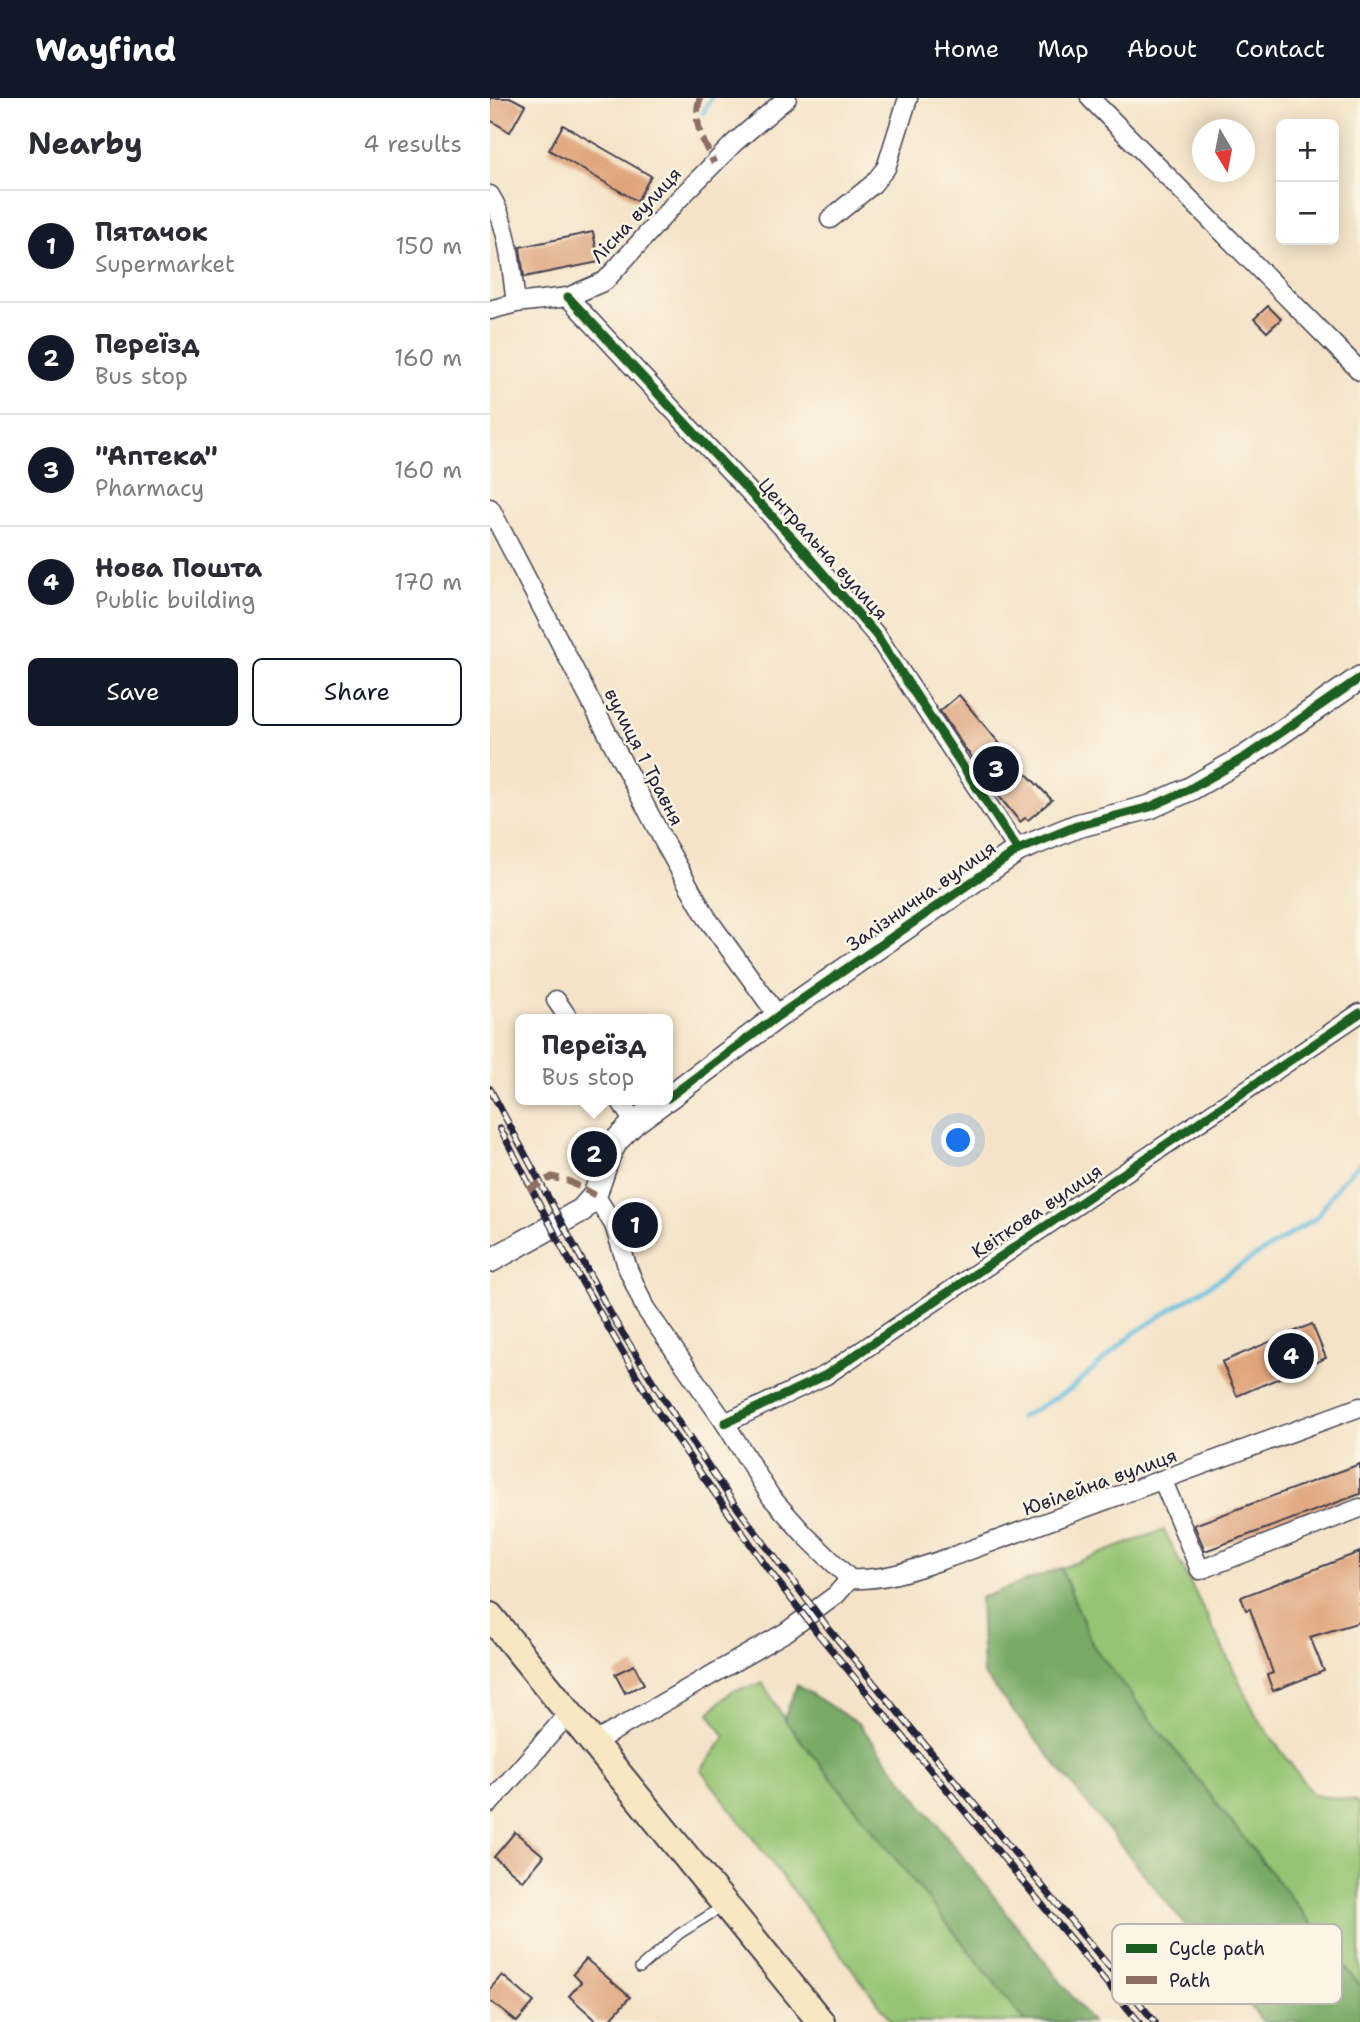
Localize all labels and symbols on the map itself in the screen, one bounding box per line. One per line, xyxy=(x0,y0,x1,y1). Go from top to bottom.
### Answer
north arrow xyxy=(1192,119,1255,182)
street label: Лісна вулиця xyxy=(585,162,687,268)
street label: Центральна вулиця xyxy=(752,473,894,625)
street label: вулиця 1 Травня xyxy=(599,684,689,830)
pin: 3 xyxy=(973,743,1019,795)
street label: Залізнична вулиця xyxy=(841,835,1001,957)
your location xyxy=(941,1123,975,1157)
pin: 2 xyxy=(571,1128,617,1180)
street label: Квіткова вулиця xyxy=(967,1158,1107,1264)
pin: 1 xyxy=(612,1199,658,1251)
pin: 4 xyxy=(1268,1330,1314,1382)
street label: Ювілейна вулиця xyxy=(1020,1443,1180,1521)
legend xyxy=(1112,1924,1342,2004)
text: Cycle path xyxy=(1169,1936,1265,1961)
text: Path xyxy=(1169,1968,1211,1993)

